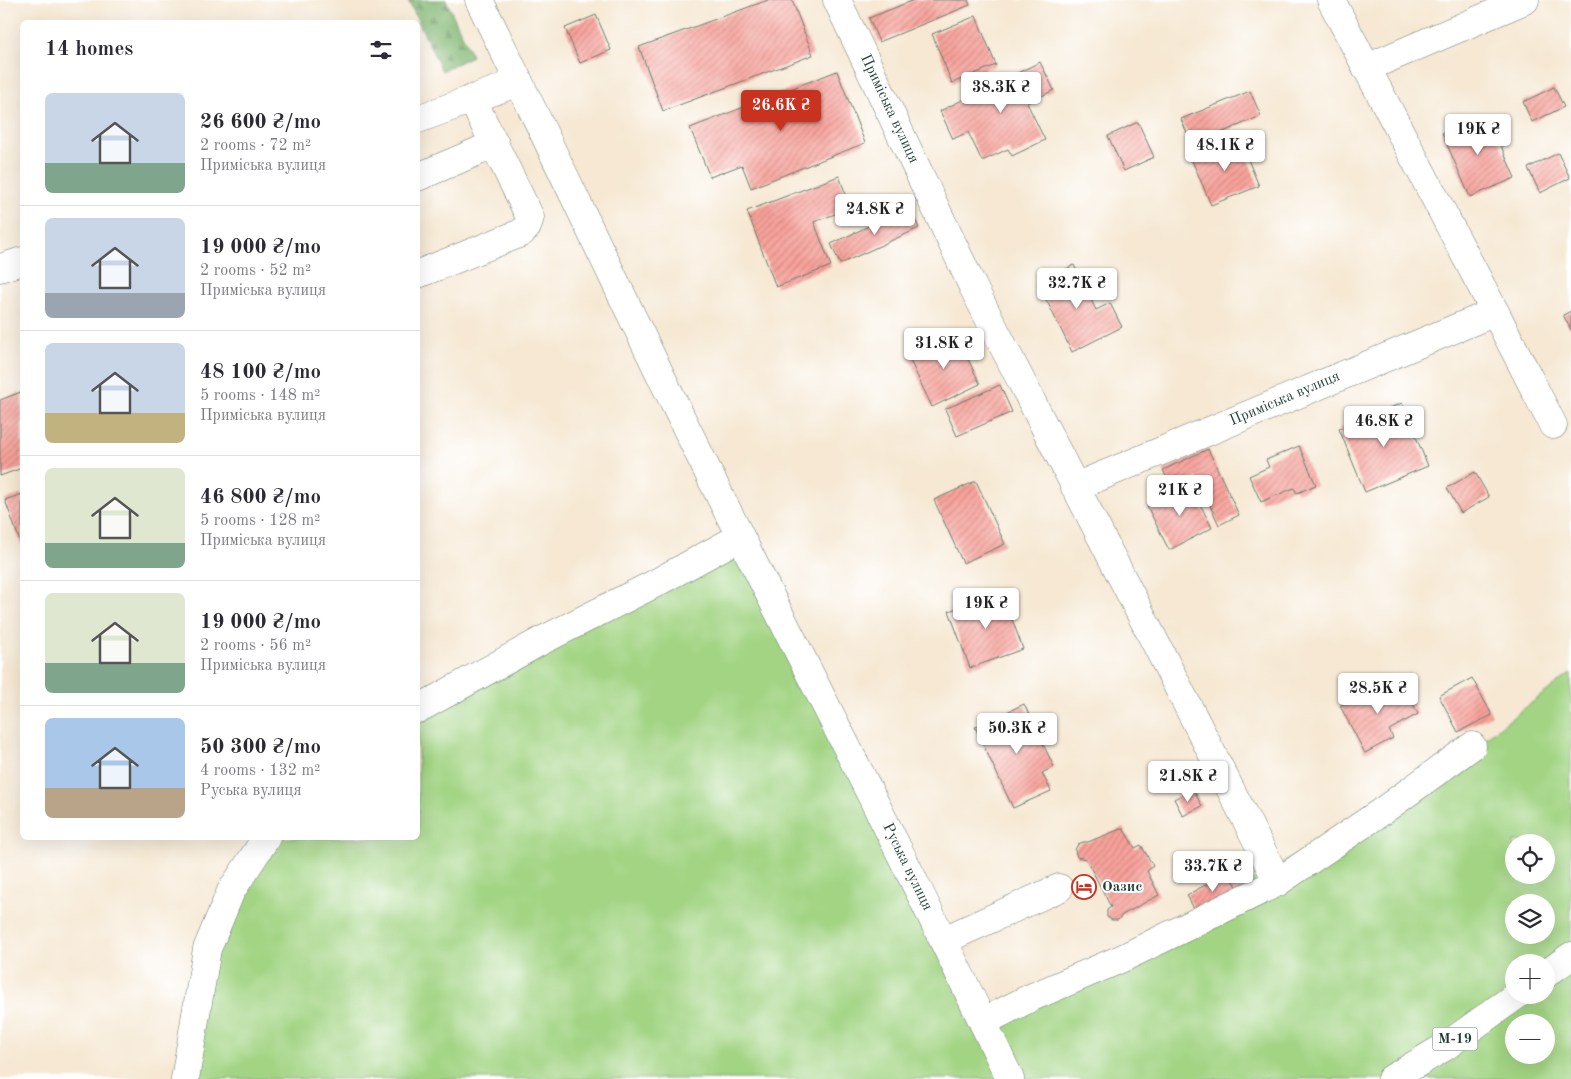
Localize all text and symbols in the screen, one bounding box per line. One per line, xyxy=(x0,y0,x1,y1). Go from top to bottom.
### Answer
icon: filters xyxy=(367,36,395,64)
text: 14 homes xyxy=(45,39,133,60)
street label: Приміська вулиця xyxy=(857,52,921,166)
pin: 38.3K ₴ xyxy=(955,72,1047,114)
text: 38.3K ₴ xyxy=(972,80,1030,96)
pin: 26.6K ₴ xyxy=(735,90,827,132)
text: 26.6K ₴ xyxy=(752,98,810,114)
text: 26 600 ₴/mo xyxy=(200,112,321,133)
icon: home xyxy=(85,113,145,173)
pin: 19K ₴ xyxy=(1443,114,1513,156)
text: 19K ₴ xyxy=(1456,122,1500,138)
pin: 48.1K ₴ xyxy=(1179,130,1271,172)
text: 2 rooms · 72 m² xyxy=(200,138,311,154)
text: 48.1K ₴ xyxy=(1196,138,1254,154)
text: Приміська вулиця xyxy=(200,158,326,174)
pin: 24.8K ₴ xyxy=(829,194,921,236)
text: 24.8K ₴ xyxy=(846,202,904,218)
text: 19 000 ₴/mo xyxy=(200,237,321,258)
icon: home xyxy=(85,238,145,298)
text: 2 rooms · 52 m² xyxy=(200,263,311,279)
pin: 32.7K ₴ xyxy=(1031,268,1123,310)
text: 32.7K ₴ xyxy=(1048,276,1106,292)
text: Приміська вулиця xyxy=(200,283,326,299)
pin: 31.8K ₴ xyxy=(898,328,990,370)
text: 31.8K ₴ xyxy=(915,336,973,352)
text: 48 100 ₴/mo xyxy=(200,362,321,383)
icon: home xyxy=(85,363,145,423)
street label: Приміська вулиця xyxy=(1228,369,1343,429)
text: 5 rooms · 148 m² xyxy=(200,388,320,404)
pin: 46.8K ₴ xyxy=(1338,406,1430,448)
text: Приміська вулиця xyxy=(200,408,326,424)
text: 46.8K ₴ xyxy=(1355,414,1413,430)
pin: 21K ₴ xyxy=(1145,474,1215,517)
text: 21K ₴ xyxy=(1158,483,1202,499)
text: 46 800 ₴/mo xyxy=(200,487,321,508)
icon: home xyxy=(85,488,145,548)
text: 5 rooms · 128 m² xyxy=(200,513,320,529)
text: Приміська вулиця xyxy=(200,533,326,549)
pin: 19K ₴ xyxy=(951,588,1021,630)
text: 19K ₴ xyxy=(964,596,1008,612)
text: 19 000 ₴/mo xyxy=(200,612,321,633)
icon: home xyxy=(85,613,145,673)
text: 2 rooms · 56 m² xyxy=(200,638,311,654)
text: Приміська вулиця xyxy=(200,658,326,674)
pin: 28.5K ₴ xyxy=(1332,672,1424,715)
text: 28.5K ₴ xyxy=(1349,681,1407,697)
pin: 50.3K ₴ xyxy=(971,712,1063,755)
text: 50.3K ₴ xyxy=(988,721,1046,737)
text: 50 300 ₴/mo xyxy=(200,737,321,758)
icon: home xyxy=(85,738,145,798)
pin: 21.8K ₴ xyxy=(1142,760,1234,803)
text: 4 rooms · 132 m² xyxy=(200,763,320,779)
text: 21.8K ₴ xyxy=(1159,769,1217,785)
text: Руська вулиця xyxy=(200,783,302,799)
street label: Руська вулиця xyxy=(879,821,935,913)
map controls xyxy=(1505,834,1555,1064)
button: locate xyxy=(1505,834,1555,884)
pin: 33.7K ₴ xyxy=(1167,850,1259,893)
text: 33.7K ₴ xyxy=(1184,859,1242,875)
hotel icon: Оазис xyxy=(1071,874,1097,900)
place label: Оазис xyxy=(1102,880,1142,895)
button: layers xyxy=(1505,894,1555,944)
button: + xyxy=(1505,954,1555,1004)
button: − xyxy=(1505,1014,1555,1064)
road number: М-19 xyxy=(1432,1028,1478,1050)

